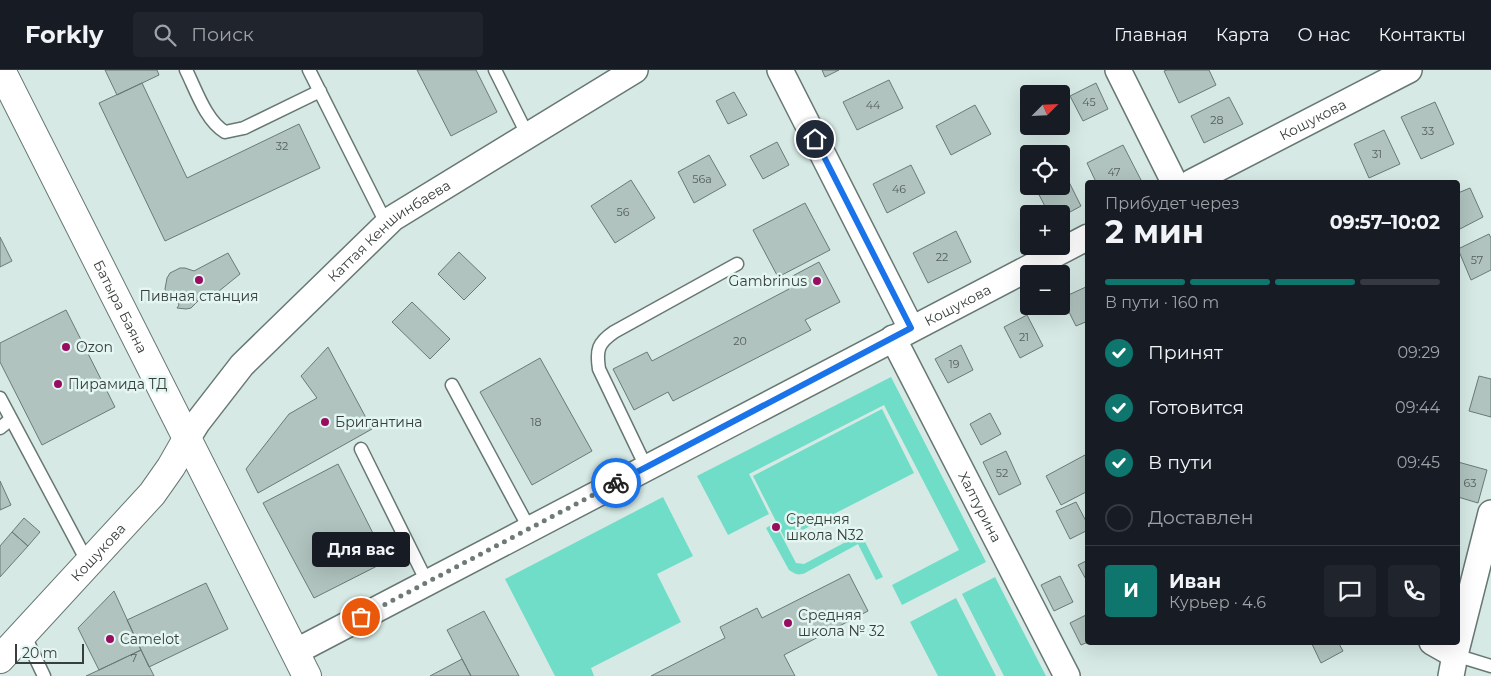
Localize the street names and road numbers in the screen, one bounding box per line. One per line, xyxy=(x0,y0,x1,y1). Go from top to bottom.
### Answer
street label: Кошукова xyxy=(1276,95,1349,144)
street label: Каттая Кеншинбаева xyxy=(324,176,454,286)
street label: Батыра Баяна xyxy=(89,257,151,356)
street label: Кошукова xyxy=(921,280,994,330)
street label: Халтурина xyxy=(954,468,1006,545)
street label: Кошукова xyxy=(67,520,129,585)

